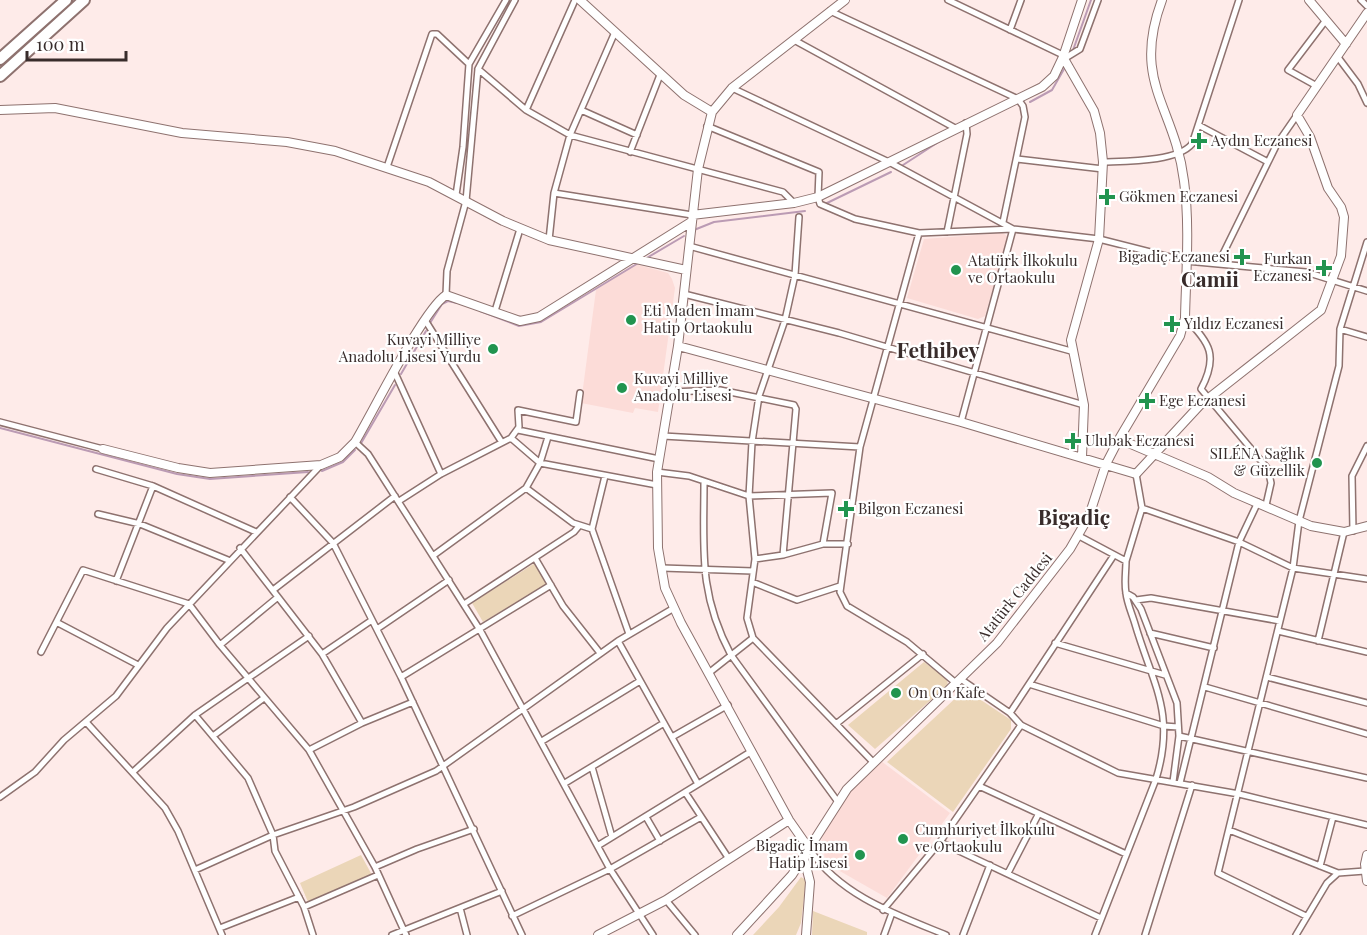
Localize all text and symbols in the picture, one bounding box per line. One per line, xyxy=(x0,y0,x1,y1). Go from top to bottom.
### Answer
scale bar xyxy=(27,24,126,62)
text: 100 m xyxy=(36,32,85,56)
place label: Aydın Eczanesi xyxy=(1210,130,1313,150)
marker: Aydın Eczanesi xyxy=(1192,134,1206,148)
place label: Gökmen Eczanesi xyxy=(1119,186,1239,206)
marker: Gökmen Eczanesi xyxy=(1100,190,1114,204)
place label: Bigadiç Eczanesi xyxy=(1118,246,1231,266)
place label: Furkan Eczanesi xyxy=(1253,248,1313,285)
place label: Atatürk İlkokulu ve Ortaokulu xyxy=(967,250,1078,287)
marker: Bigadiç Eczanesi xyxy=(1235,250,1249,264)
marker: Furkan Eczanesi xyxy=(1317,261,1331,275)
marker: Atatürk İlkokulu ve Ortaokulu xyxy=(949,263,963,277)
district label: Camii xyxy=(1181,264,1239,292)
place label: Eti Maden İmam Hatip Ortaokulu xyxy=(643,300,755,337)
marker: Eti Maden İmam Hatip Ortaokulu xyxy=(624,313,638,327)
place label: Yıldız Eczanesi xyxy=(1183,313,1284,333)
marker: Yıldız Eczanesi xyxy=(1165,317,1179,331)
place label: Kuvayi Milliye Anadolu Lisesi Yurdu xyxy=(338,329,481,366)
district label: Fethibey xyxy=(897,335,980,363)
marker: Kuvayi Milliye Anadolu Lisesi Yurdu xyxy=(486,342,500,356)
place label: Kuvayi Milliye Anadolu Lisesi xyxy=(633,368,733,405)
marker: Kuvayi Milliye Anadolu Lisesi xyxy=(615,381,629,395)
place label: Ege Eczanesi xyxy=(1159,390,1247,410)
marker: Ege Eczanesi xyxy=(1140,394,1154,408)
place label: Ulubak Eczanesi xyxy=(1085,430,1195,450)
marker: Ulubak Eczanesi xyxy=(1066,434,1080,448)
place label: SILÉNA Sağlık & Güzellik xyxy=(1210,443,1306,480)
marker: SILÉNA Sağlık & Güzellik xyxy=(1310,456,1324,470)
place label: Bilgon Eczanesi xyxy=(858,498,964,518)
marker: Bilgon Eczanesi xyxy=(839,502,853,516)
district label: Bigadiç xyxy=(1038,502,1110,530)
street label: Atatürk Caddesi xyxy=(972,548,1056,646)
place label: On On Kafe xyxy=(908,682,985,702)
marker: On On Kafe xyxy=(889,686,903,700)
place label: Cumhuriyet İlkokulu ve Ortaokulu xyxy=(914,819,1055,856)
marker: Cumhuriyet İlkokulu ve Ortaokulu xyxy=(896,832,910,846)
place label: Bigadiç İmam Hatip Lisesi xyxy=(756,835,849,872)
marker: Bigadiç İmam Hatip Lisesi xyxy=(853,848,867,862)

